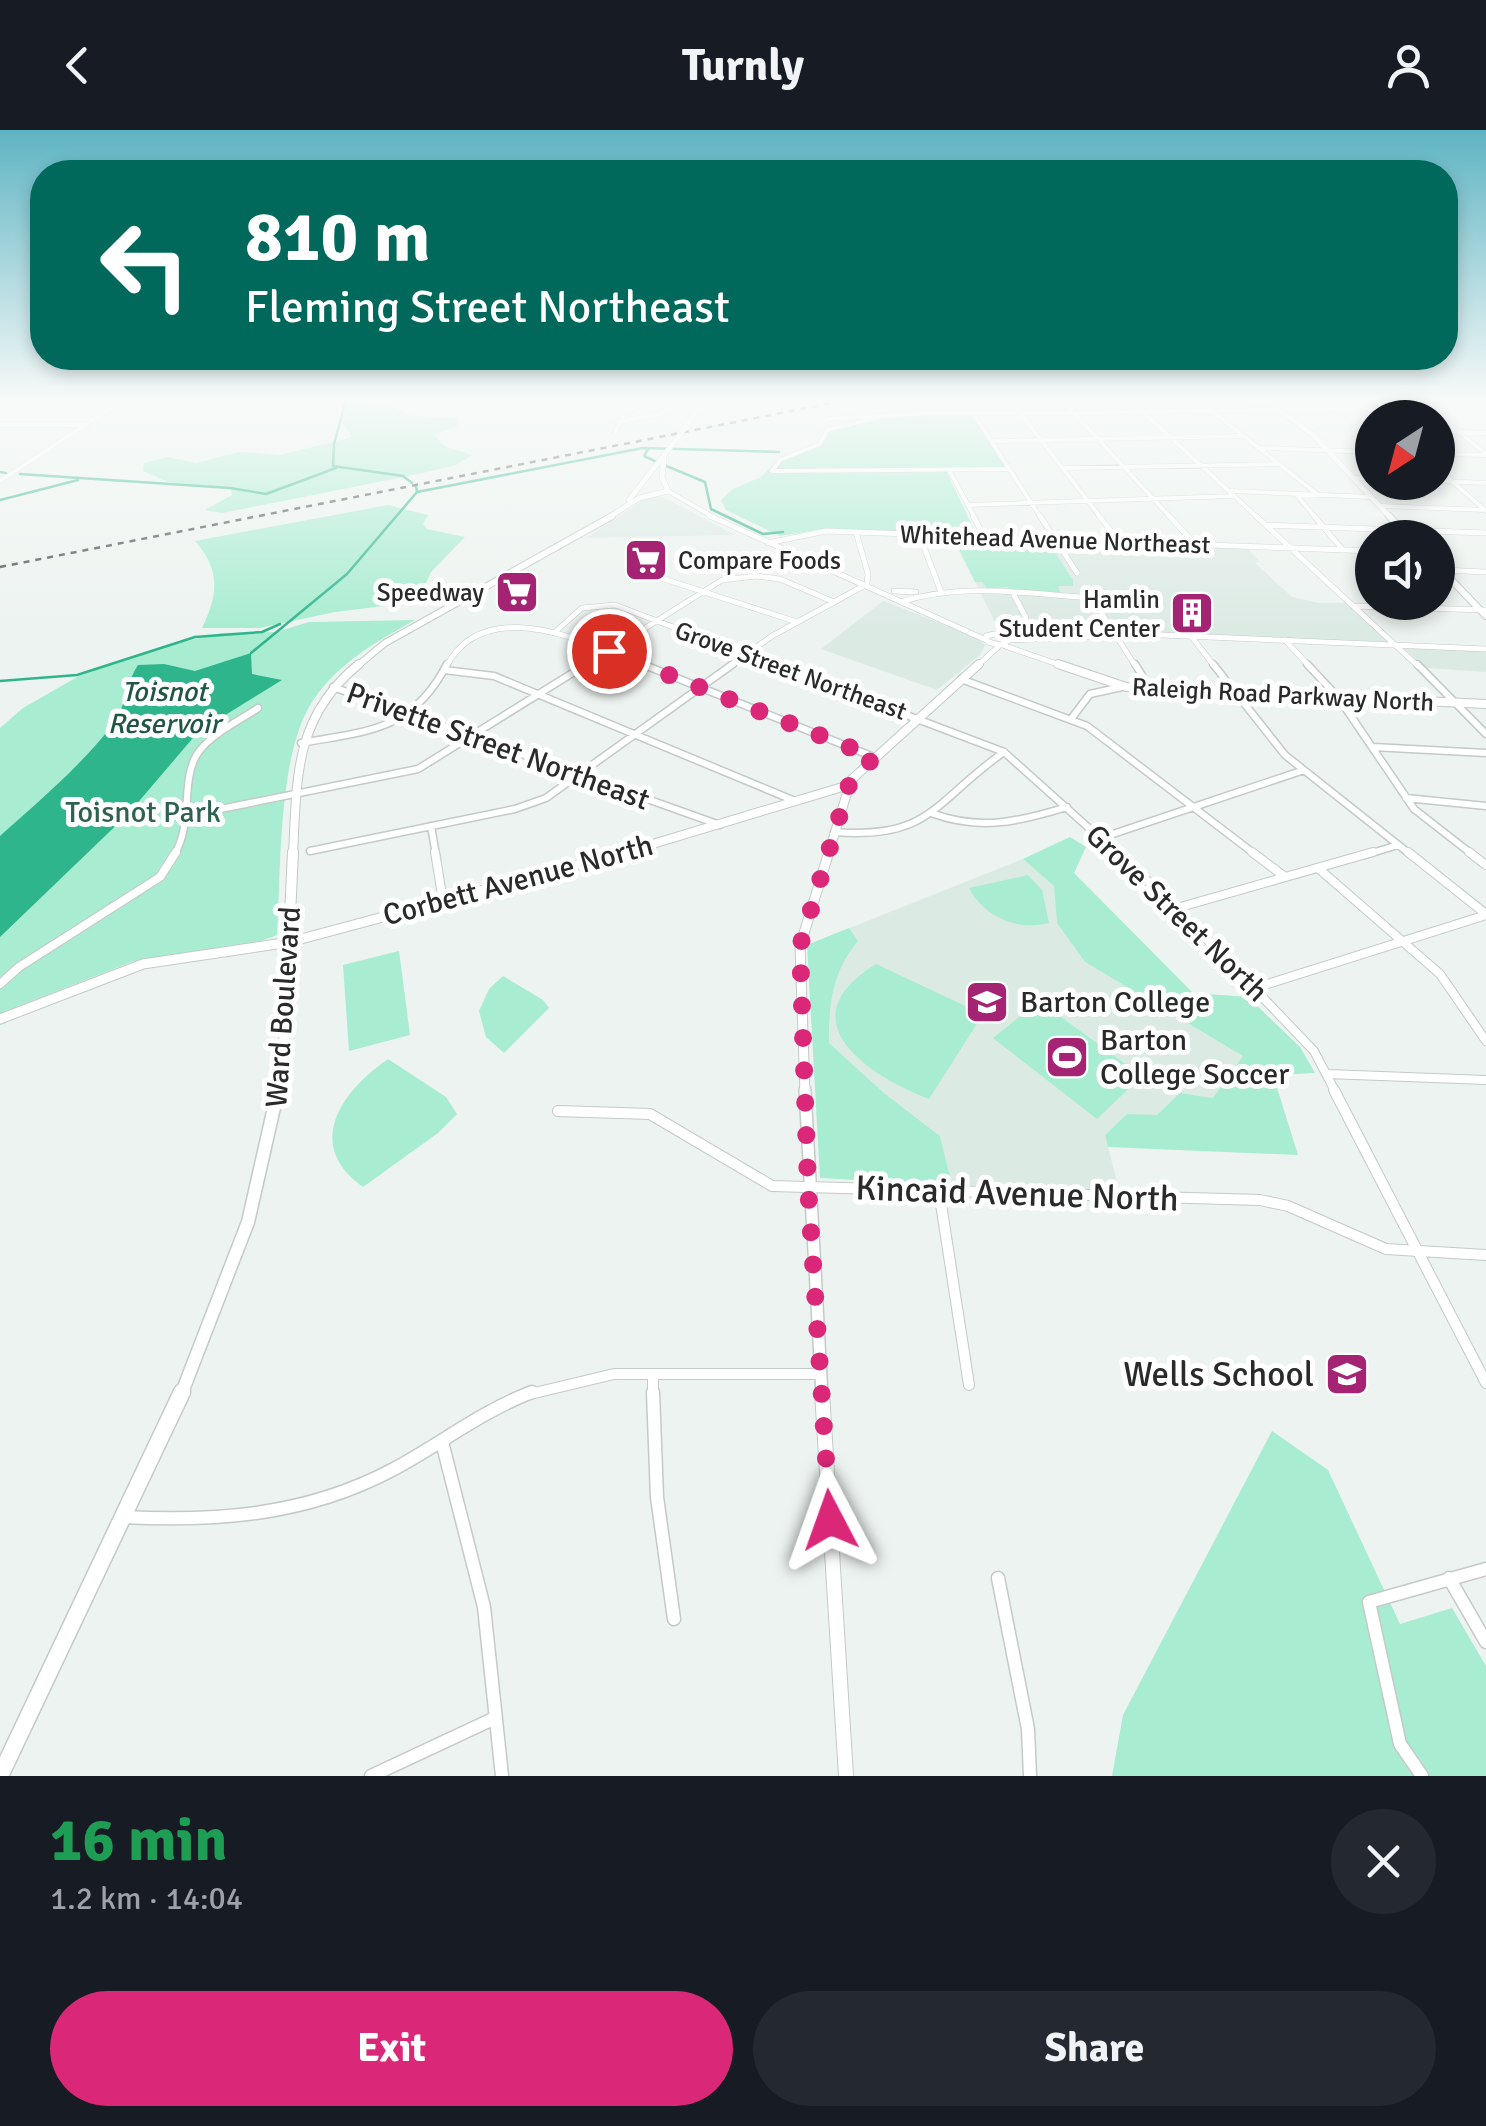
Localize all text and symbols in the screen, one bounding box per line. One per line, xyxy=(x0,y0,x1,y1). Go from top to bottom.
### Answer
icon: back xyxy=(50,38,105,93)
text: Turnly xyxy=(682,38,804,93)
icon: person xyxy=(1381,38,1436,93)
text: 810 m xyxy=(245,194,430,280)
icon: left xyxy=(80,200,210,330)
text: Fleming Street Northeast xyxy=(245,280,730,335)
north arrow xyxy=(1355,400,1455,500)
map controls xyxy=(1355,400,1455,620)
street label: Whitehead Avenue Northeast xyxy=(899,519,1211,560)
button: sound xyxy=(1355,520,1455,620)
supermarket icon: Compare Foods xyxy=(623,537,669,583)
place label: Compare Foods xyxy=(678,545,841,576)
supermarket icon: Speedway xyxy=(494,569,540,615)
place label: Speedway xyxy=(377,577,484,608)
place label: Hamlin Student Center xyxy=(999,584,1161,644)
building icon: Hamlin Student Center xyxy=(1169,590,1215,636)
pin xyxy=(567,609,652,694)
street label: Grove Street Northeast xyxy=(671,614,911,727)
icon: arrive xyxy=(582,624,637,679)
street label: Raleigh Road Parkway North xyxy=(1131,671,1435,718)
street label: Privette Street Northeast xyxy=(341,674,654,819)
water label: Toisnot Reservoir xyxy=(108,675,224,741)
park label: Toisnot Park xyxy=(65,794,221,831)
street label: Grove Street North xyxy=(1078,817,1276,1010)
street label: Corbett Avenue North xyxy=(379,827,657,934)
street label: Ward Boulevard xyxy=(258,905,309,1109)
school or university icon: Barton College xyxy=(964,979,1010,1025)
place label: Barton College xyxy=(1020,984,1210,1021)
place label: Barton College Soccer xyxy=(1100,1022,1289,1093)
sports icon: Barton College Soccer xyxy=(1044,1034,1090,1080)
street label: Kincaid Avenue North xyxy=(855,1166,1179,1221)
school or university icon: Wells School xyxy=(1324,1351,1370,1397)
place label: Wells School xyxy=(1123,1353,1314,1396)
position arrow xyxy=(778,1468,882,1572)
text: 16 min xyxy=(50,1804,227,1878)
button: close xyxy=(1331,1809,1436,1914)
text: 1.2 km · 14:04 xyxy=(50,1879,243,1918)
button: Exit xyxy=(50,1991,733,2106)
button: Share xyxy=(753,1991,1436,2106)

